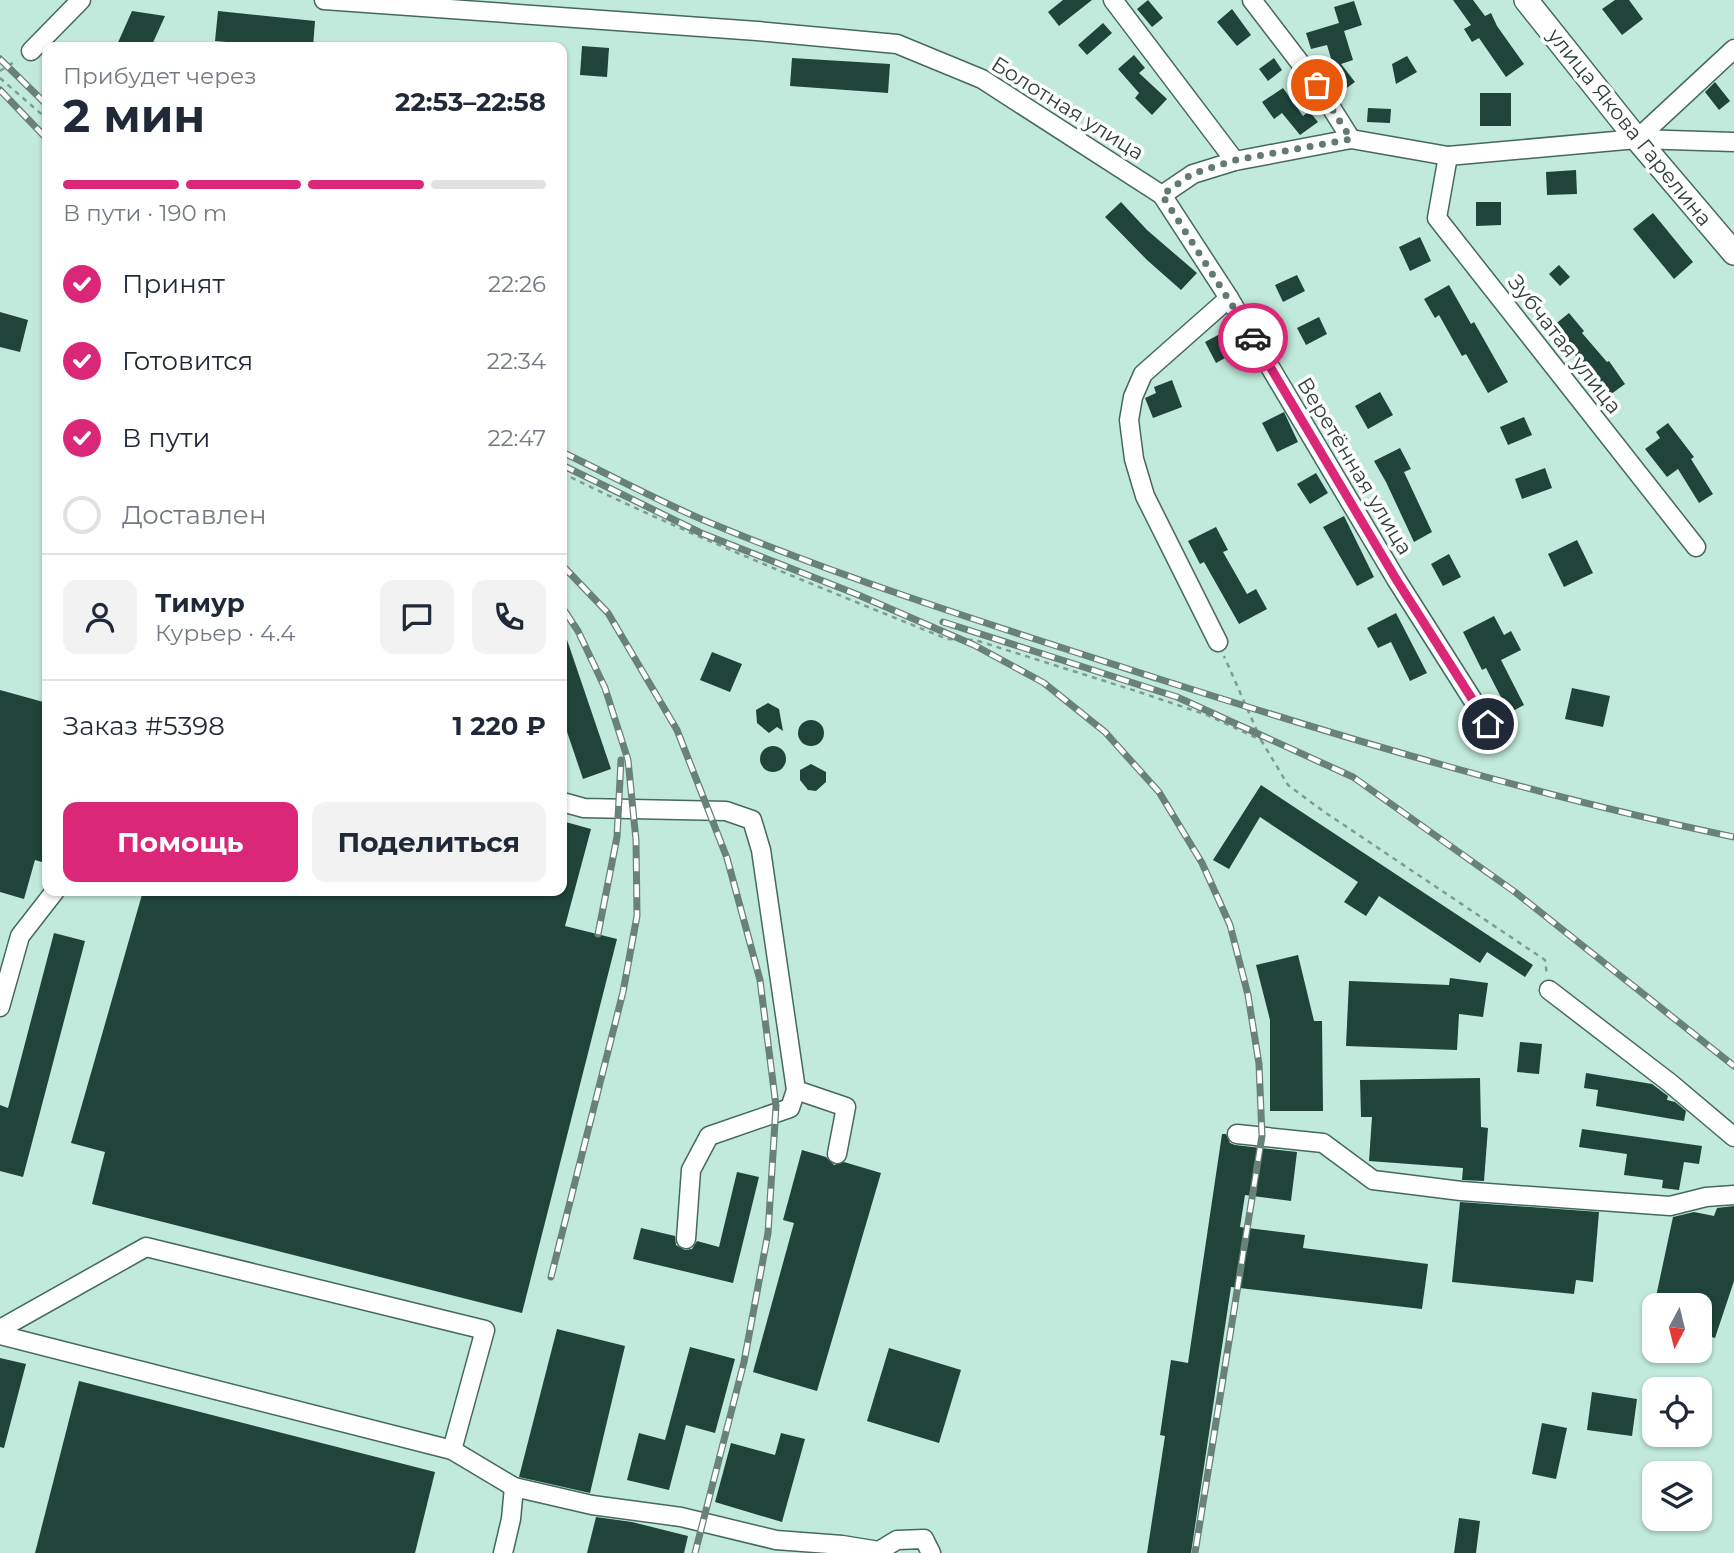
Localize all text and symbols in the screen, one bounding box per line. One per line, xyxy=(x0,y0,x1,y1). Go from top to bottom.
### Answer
street label: улица Якова Гарелина xyxy=(1542,22,1717,231)
street label: Болотная улица xyxy=(987,51,1149,165)
pin xyxy=(1287,55,1347,115)
text: Прибудет через xyxy=(63,62,257,90)
icon: bag xyxy=(1298,66,1336,104)
text: 22:53–22:58 xyxy=(395,86,546,118)
text: 2 мин xyxy=(63,87,205,144)
text: В пути · 190 m xyxy=(63,199,227,227)
icon: check xyxy=(63,265,101,303)
text: Принят xyxy=(122,268,225,300)
text: 22:26 xyxy=(488,270,546,298)
street label: Зубчатая улица xyxy=(1503,270,1627,418)
courier xyxy=(1218,303,1288,373)
icon: car xyxy=(1234,319,1272,357)
icon: check xyxy=(63,342,101,380)
text: Готовится xyxy=(122,345,253,377)
text: 22:34 xyxy=(487,347,546,375)
street label: Веретённая улица xyxy=(1292,373,1418,559)
icon: check xyxy=(63,419,101,457)
text: В пути xyxy=(122,422,211,454)
text: 22:47 xyxy=(487,424,546,452)
text: Доставлен xyxy=(122,499,267,531)
button: person xyxy=(63,580,137,654)
button: chat xyxy=(380,580,454,654)
button: phone xyxy=(472,580,546,654)
text: Тимур xyxy=(155,587,245,619)
text: Курьер · 4.4 xyxy=(155,619,295,647)
pin xyxy=(1458,694,1518,754)
icon: home xyxy=(1469,705,1507,743)
text: Заказ #5398 xyxy=(63,710,225,742)
text: 1 220 ₽ xyxy=(453,710,546,742)
button: Помощь xyxy=(63,802,298,882)
button: Поделиться xyxy=(312,802,546,882)
north arrow xyxy=(1642,1293,1712,1363)
map controls xyxy=(1642,1293,1712,1531)
button: locate xyxy=(1642,1377,1712,1447)
button: layers xyxy=(1642,1461,1712,1531)

